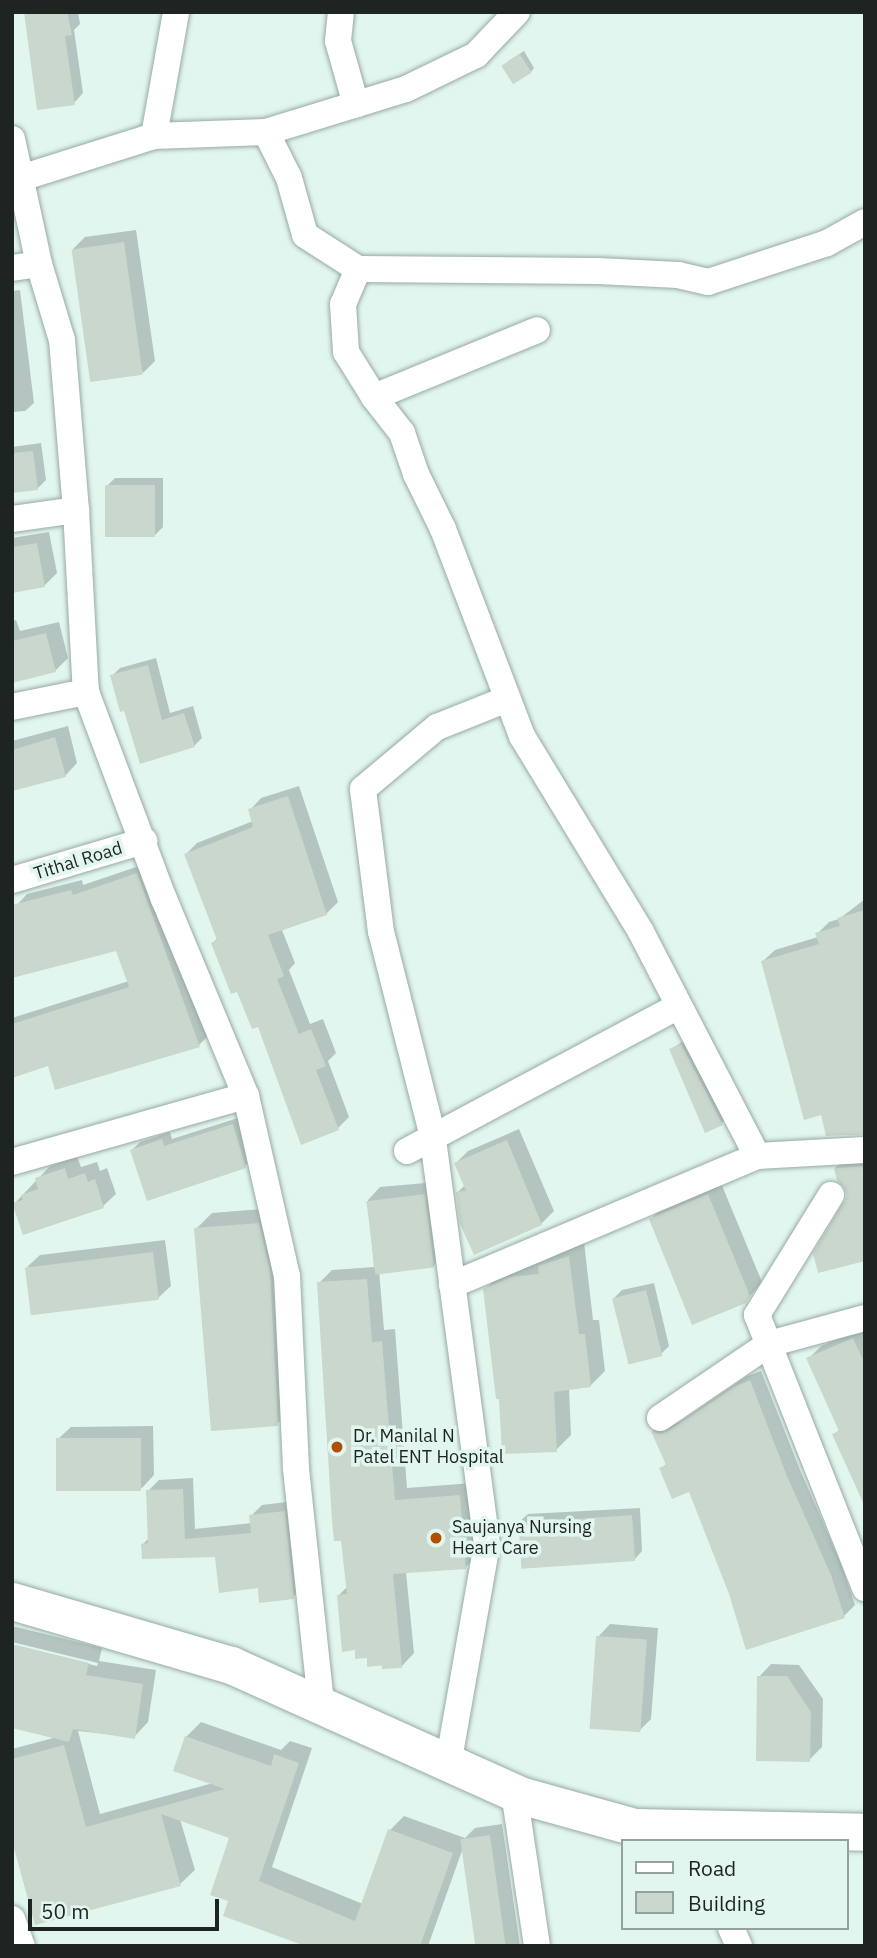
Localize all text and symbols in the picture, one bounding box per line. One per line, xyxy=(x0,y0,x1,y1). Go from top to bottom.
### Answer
street label: Tithal Road xyxy=(31,837,125,885)
place label: Dr. Manilal N Patel ENT Hospital xyxy=(353,1426,504,1468)
marker: Dr. Manilal N Patel ENT Hospital xyxy=(327,1437,347,1457)
place label: Saujanya Nursing Heart Care xyxy=(452,1517,592,1560)
marker: Saujanya Nursing Heart Care xyxy=(426,1528,446,1548)
legend xyxy=(622,1839,849,1930)
text: Road xyxy=(688,1854,736,1882)
scale bar xyxy=(32,1884,222,1928)
text: Building xyxy=(688,1889,765,1917)
text: 50 m xyxy=(41,1897,90,1925)

